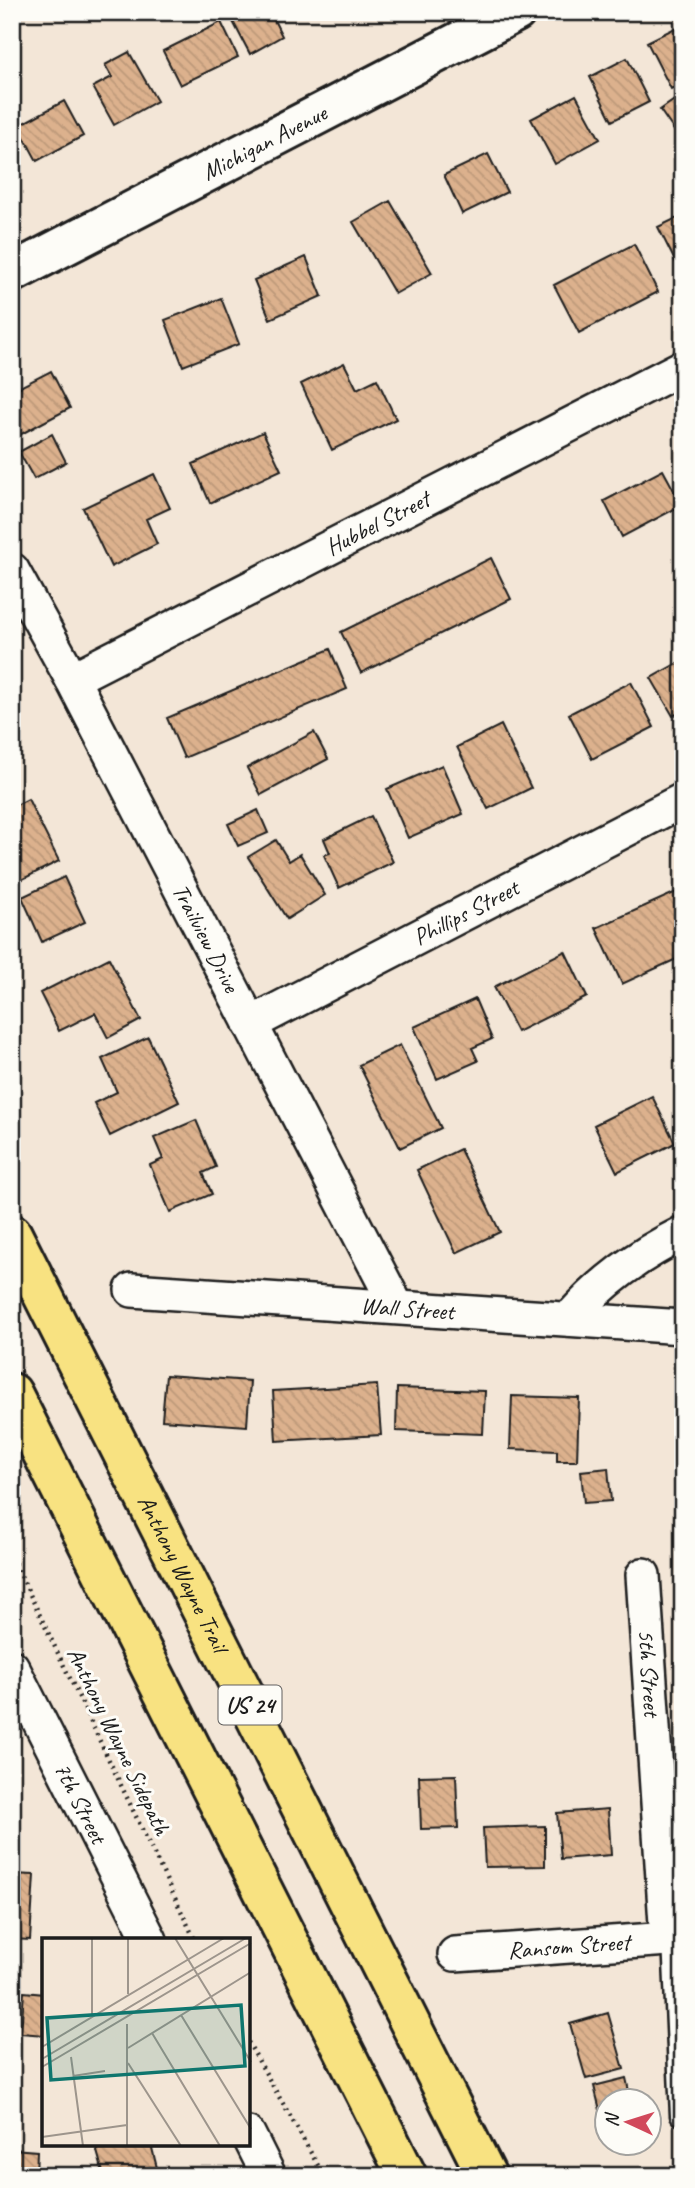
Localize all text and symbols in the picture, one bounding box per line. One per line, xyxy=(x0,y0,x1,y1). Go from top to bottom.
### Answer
street label: Michigan Avenue xyxy=(197,97,334,187)
street label: Hubbel Street xyxy=(320,483,437,562)
street label: Phillips Street xyxy=(408,872,525,952)
street label: Trailview Drive xyxy=(166,879,247,999)
street label: Wall Street xyxy=(360,1290,457,1327)
street label: Anthony Wayne Trail xyxy=(131,1490,237,1660)
street label: 5th Street xyxy=(632,1628,667,1719)
street label: Anthony Wayne Sidepath xyxy=(61,1642,178,1841)
road number: US 24 xyxy=(218,1686,282,1724)
street label: 7th Street xyxy=(47,1757,115,1850)
street label: Ransom Street xyxy=(507,1927,634,1965)
inset map xyxy=(42,1938,250,2146)
north arrow xyxy=(594,2086,664,2156)
text: N xyxy=(600,2111,625,2128)

